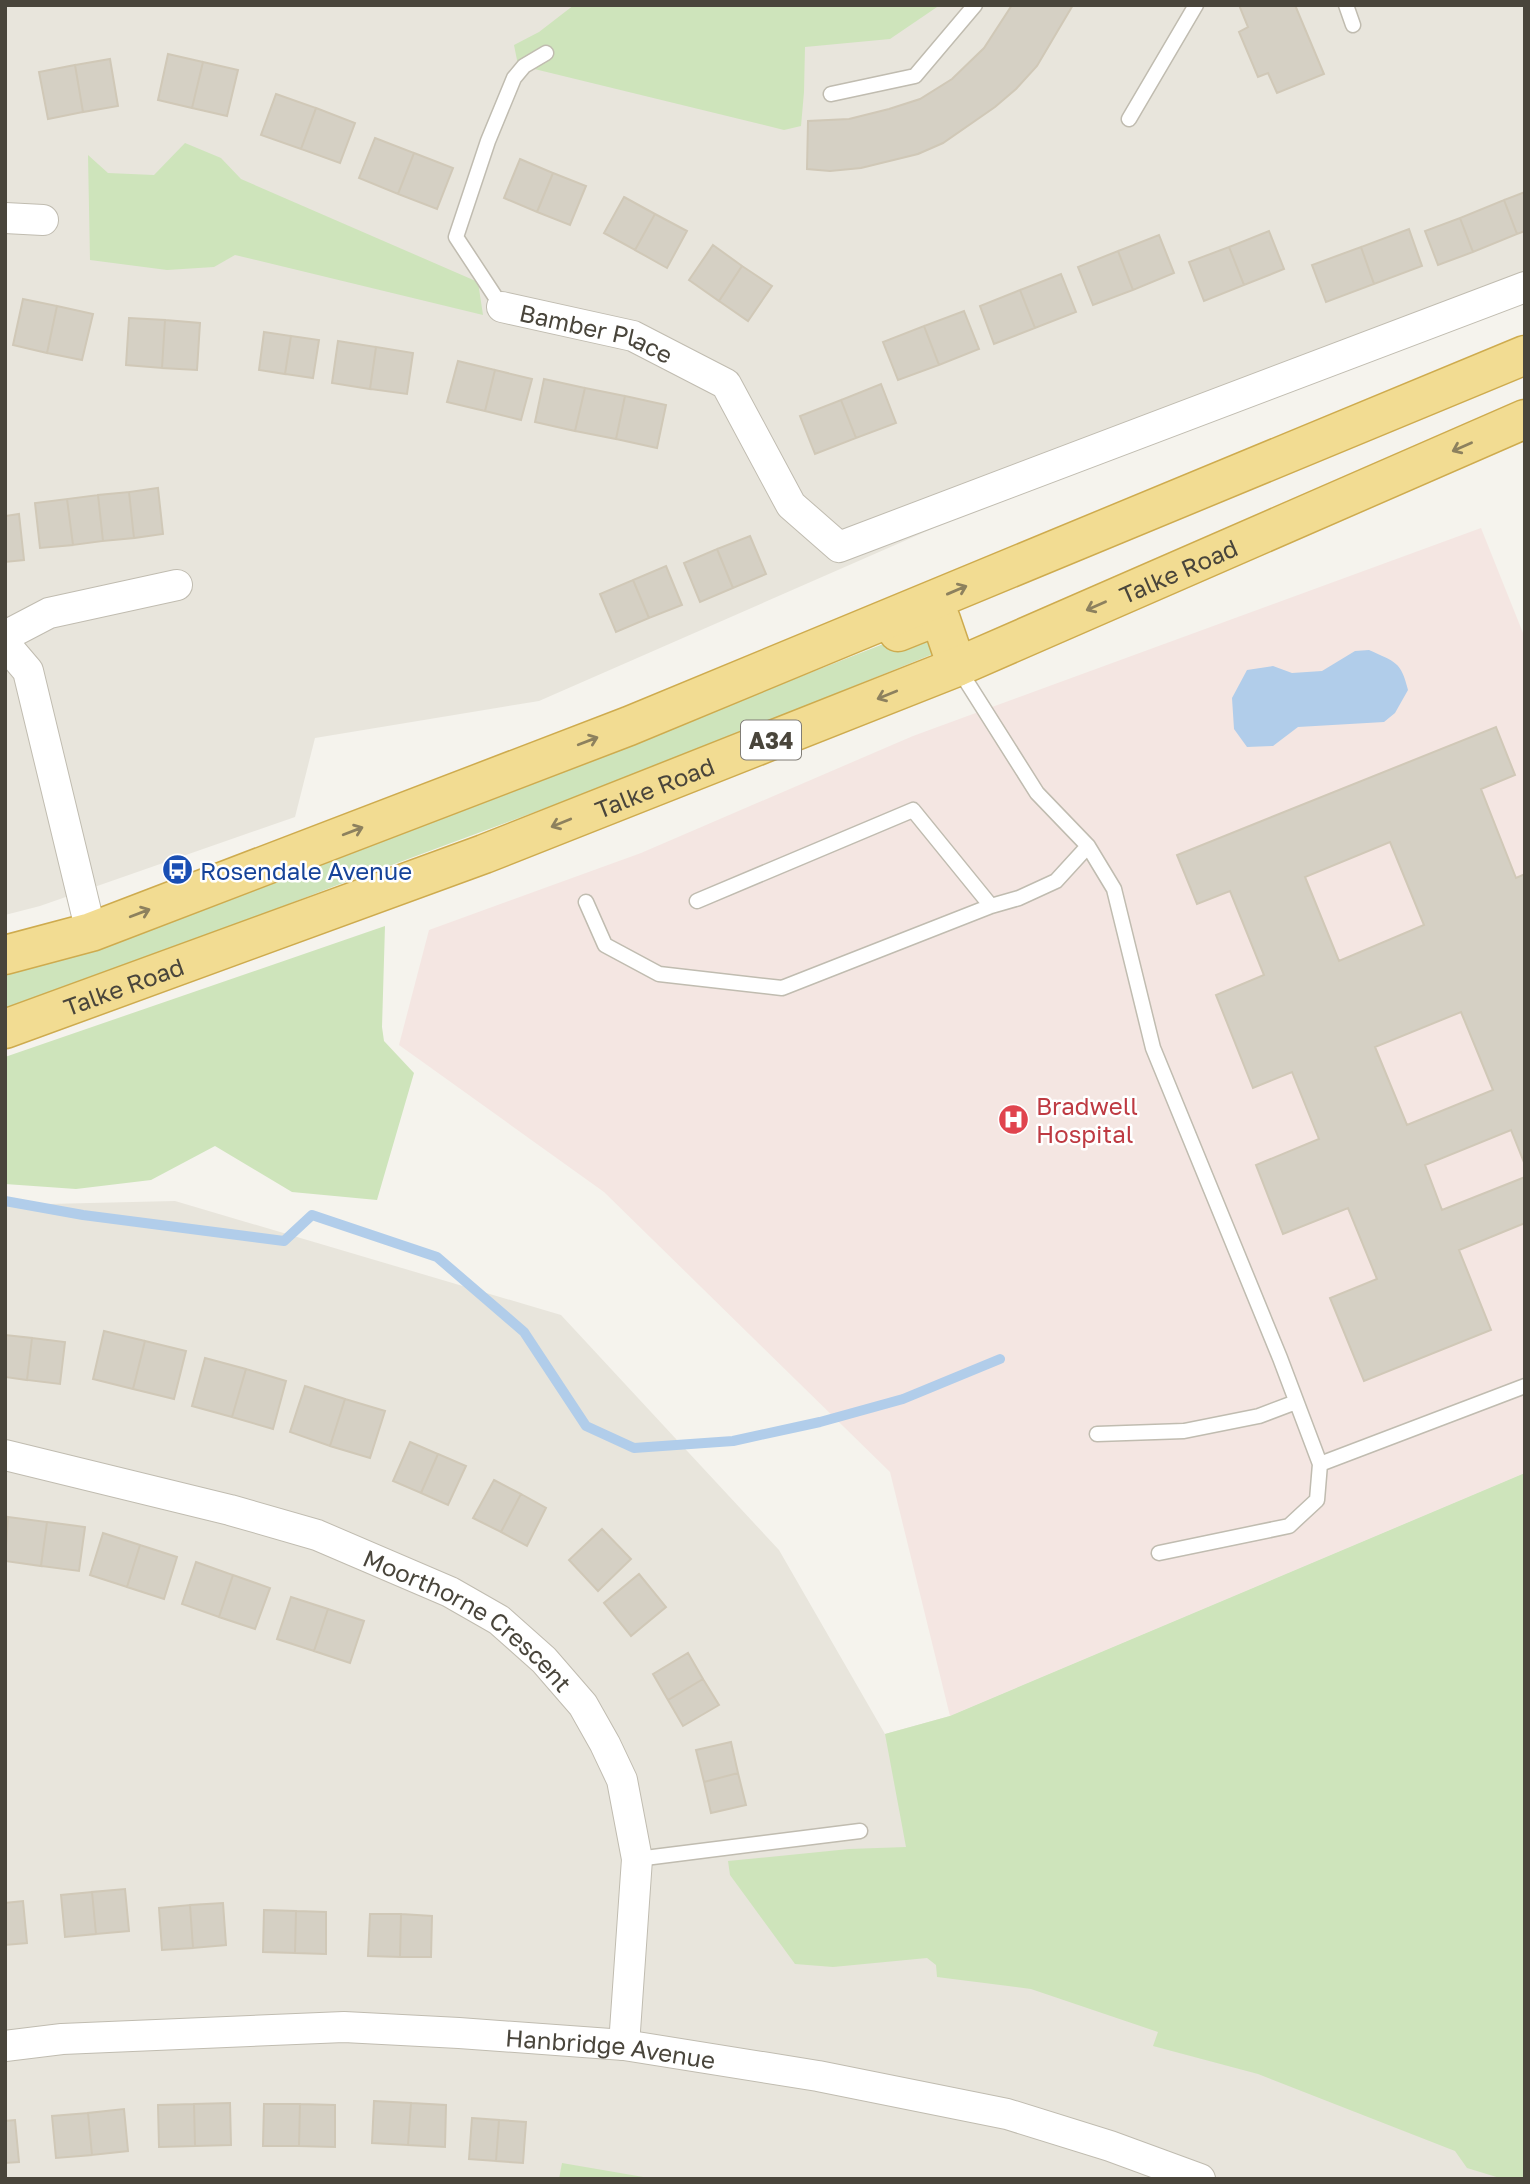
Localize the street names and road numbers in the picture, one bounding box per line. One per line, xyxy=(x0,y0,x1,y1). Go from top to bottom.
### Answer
street label: Bamber Place xyxy=(517,297,678,369)
street label: Talke Road xyxy=(1115,532,1242,609)
road number: A34 xyxy=(741,720,801,760)
street label: Talke Road xyxy=(590,750,718,823)
street label: Talke Road xyxy=(59,951,187,1021)
street label: Moorthorne Crescent xyxy=(359,1542,579,1697)
street label: Hanbridge Avenue xyxy=(504,2022,718,2074)

